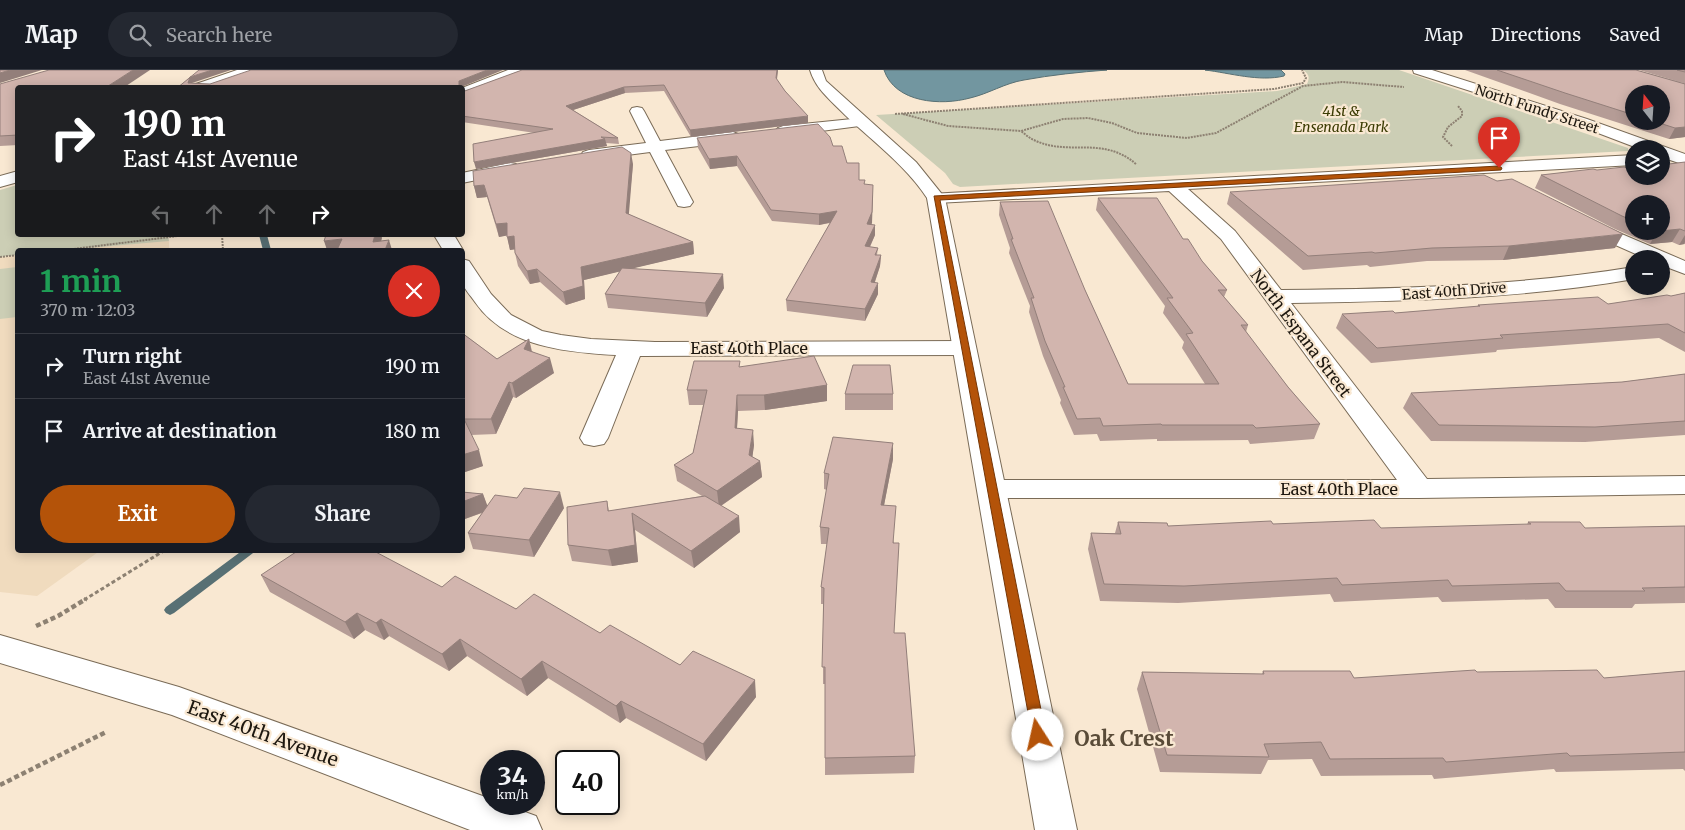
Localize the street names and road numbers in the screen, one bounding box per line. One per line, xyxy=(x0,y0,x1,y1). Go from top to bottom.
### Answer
street label: North Fundy Street xyxy=(1473,80,1602,138)
street label: North Espana Street xyxy=(1246,265,1356,401)
street label: East 40th Drive xyxy=(1401,278,1507,304)
street label: East 40th Place xyxy=(690,338,808,358)
street label: East 40th Place xyxy=(1280,479,1398,499)
street label: East 40th Avenue xyxy=(184,695,342,771)

